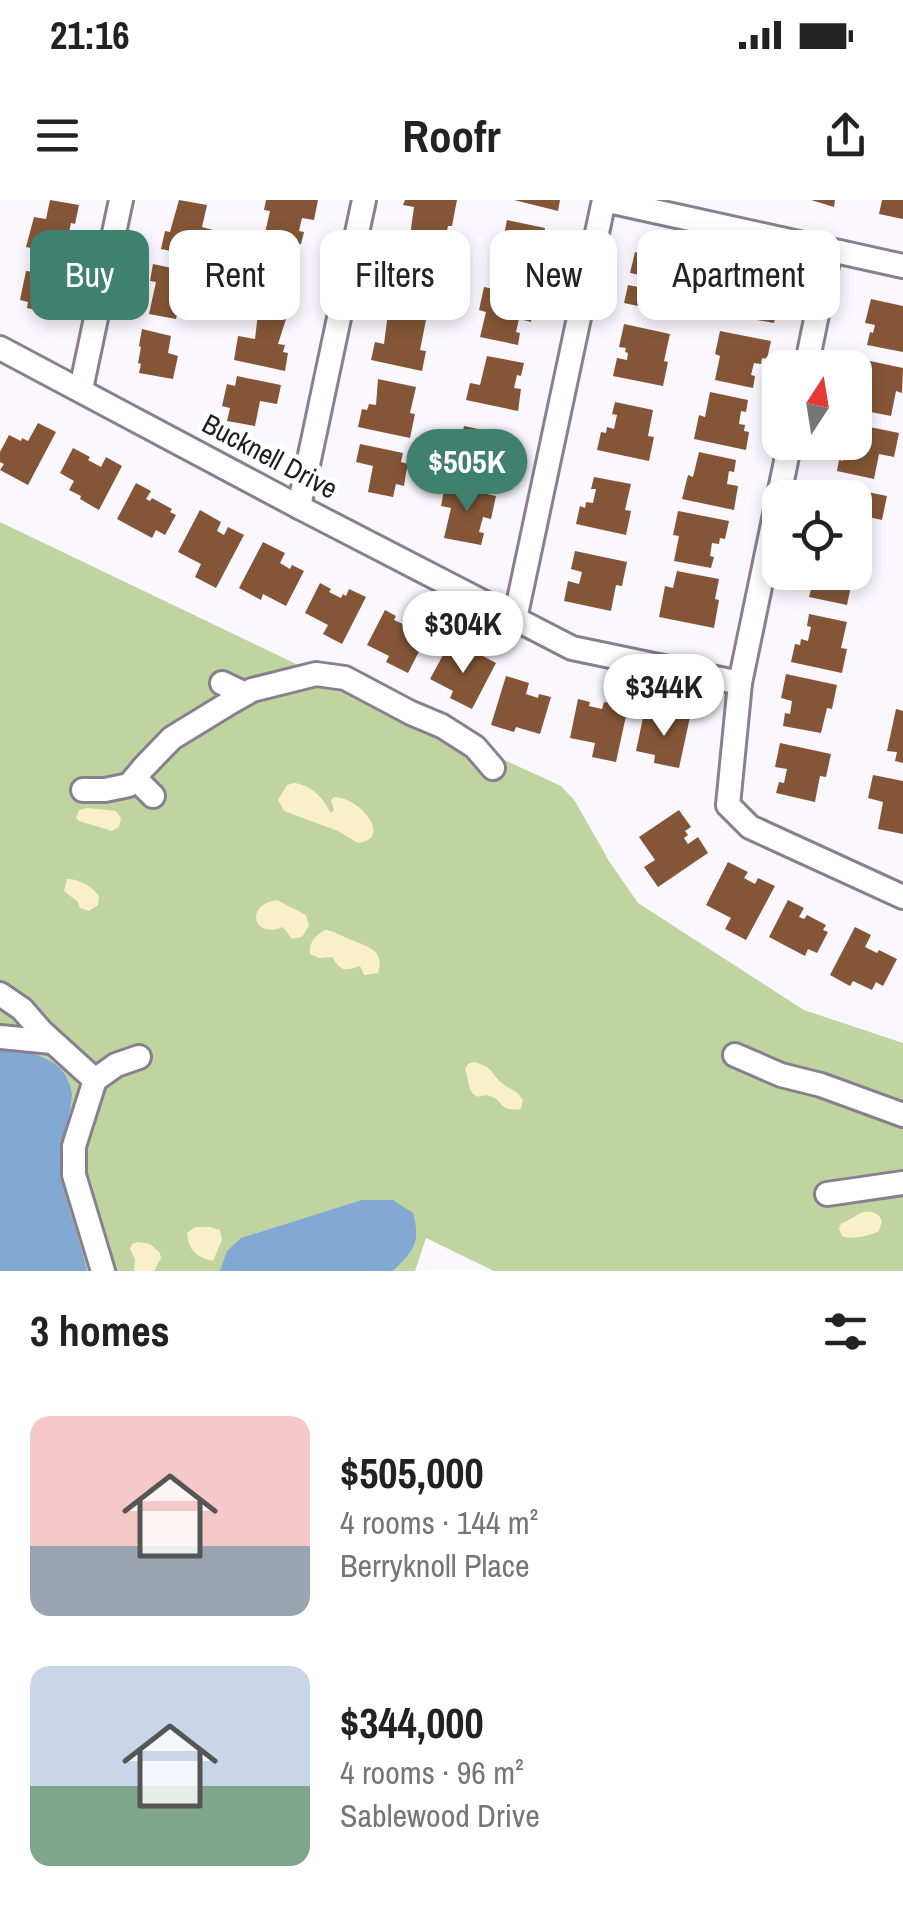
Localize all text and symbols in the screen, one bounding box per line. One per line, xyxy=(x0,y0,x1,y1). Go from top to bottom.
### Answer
text: 21:16 xyxy=(50,10,130,61)
text: Roofr xyxy=(402,105,501,166)
icon: menu xyxy=(30,108,85,163)
icon: share xyxy=(818,108,873,163)
chip: Buy xyxy=(30,230,149,320)
chip: Rent xyxy=(169,230,300,320)
chip: Filters xyxy=(320,230,470,320)
chip: New xyxy=(490,230,617,320)
chip: Apartment xyxy=(637,230,840,320)
north arrow xyxy=(762,350,872,460)
map controls xyxy=(762,350,872,590)
street label: Bucknell Drive xyxy=(196,404,344,508)
pin: $505K xyxy=(397,429,537,514)
text: $505K xyxy=(428,440,506,483)
button: locate xyxy=(762,480,872,590)
pin: $304K xyxy=(393,591,533,676)
text: $304K xyxy=(424,602,502,645)
pin: $344K xyxy=(594,654,734,739)
text: $344K xyxy=(625,665,703,708)
text: 3 homes xyxy=(30,1303,170,1359)
icon: filters xyxy=(818,1304,873,1359)
text: $505,000 xyxy=(340,1445,484,1501)
icon: home xyxy=(110,1456,230,1576)
text: 4 rooms · 144 m² xyxy=(340,1501,538,1544)
text: Berryknoll Place xyxy=(340,1544,530,1587)
text: $344,000 xyxy=(340,1695,484,1751)
icon: home xyxy=(110,1706,230,1826)
text: 4 rooms · 96 m² xyxy=(340,1751,524,1794)
text: Sablewood Drive xyxy=(340,1794,540,1837)

